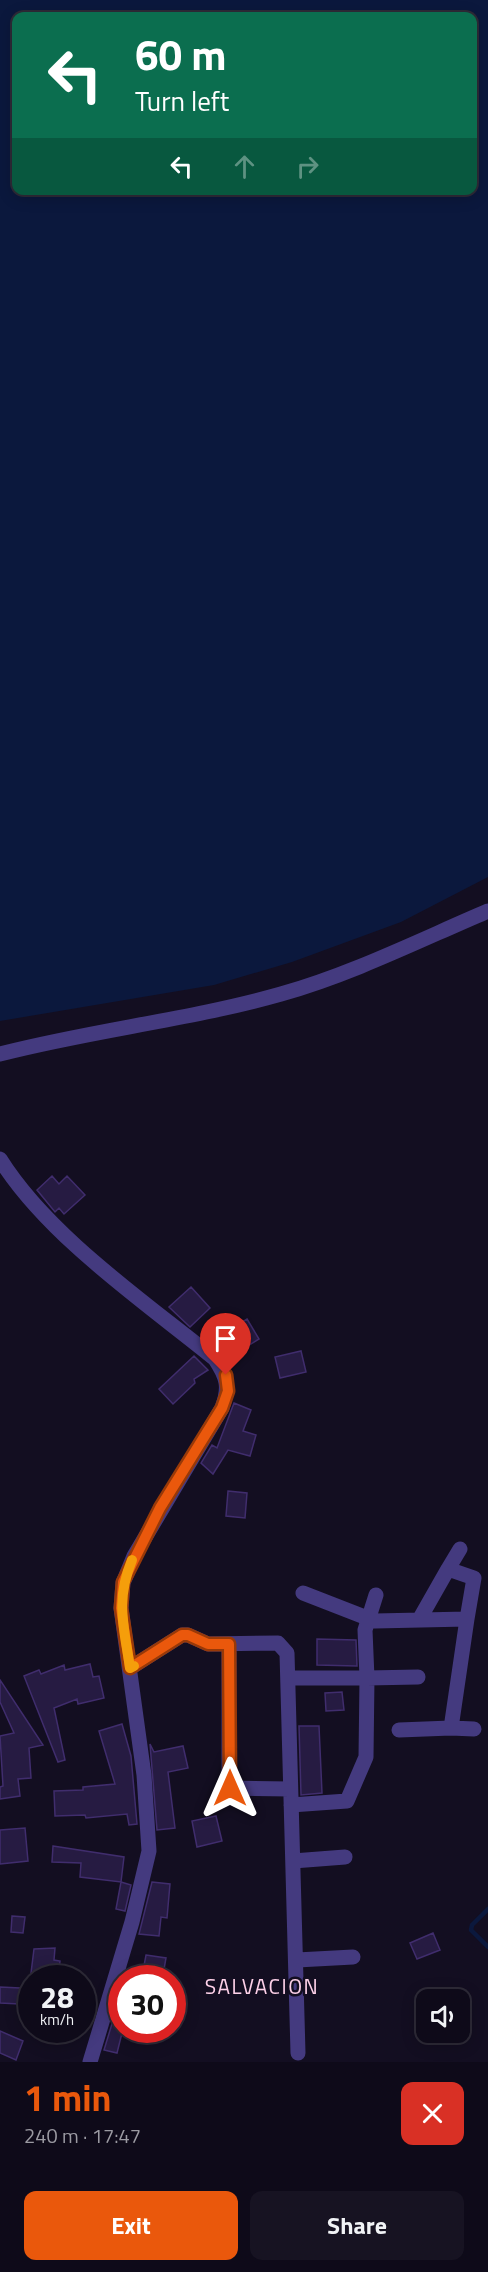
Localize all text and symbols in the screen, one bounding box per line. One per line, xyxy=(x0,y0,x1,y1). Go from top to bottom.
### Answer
text: 60 m xyxy=(135,22,227,86)
icon: left xyxy=(36,36,114,114)
text: Turn left xyxy=(135,80,229,121)
icon: left xyxy=(165,150,198,183)
icon: ahead xyxy=(228,150,261,183)
icon: right xyxy=(291,150,324,183)
pin xyxy=(200,1313,251,1375)
icon: arrive xyxy=(209,1322,242,1355)
position arrow xyxy=(198,1756,262,1820)
speed limit sign: 30 xyxy=(108,1965,186,2043)
district label: SALVACION xyxy=(205,1970,319,2002)
text: 28 xyxy=(40,1974,74,2020)
map controls xyxy=(416,1989,470,2043)
button: sound xyxy=(416,1989,470,2043)
text: km/h xyxy=(40,2008,74,2031)
text: 1 min xyxy=(24,2070,111,2125)
button: close xyxy=(401,2082,464,2145)
text: 240 m · 17:47 xyxy=(24,2120,141,2151)
button: Exit xyxy=(24,2191,238,2260)
button: Share xyxy=(250,2191,464,2260)

